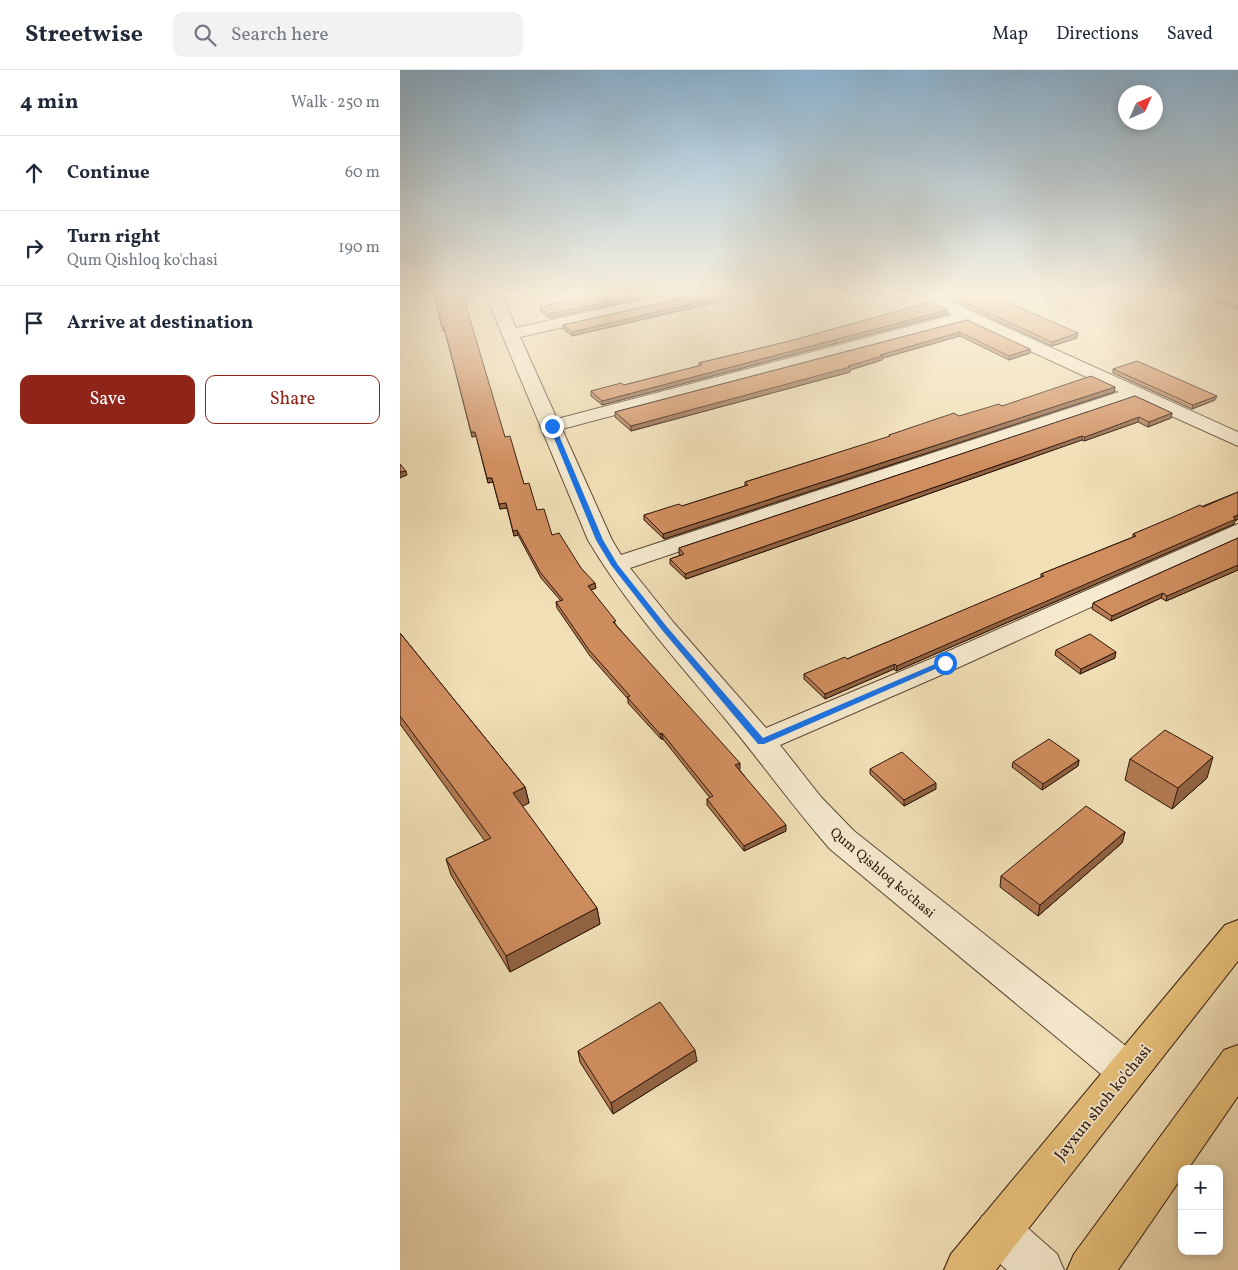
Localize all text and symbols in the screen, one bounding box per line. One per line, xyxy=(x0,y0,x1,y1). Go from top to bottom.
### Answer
search box xyxy=(173,12,523,57)
text: Streetwise xyxy=(25,18,143,52)
icon: search xyxy=(191,21,219,49)
text: Search here xyxy=(231,22,328,48)
text: Map xyxy=(992,22,1028,47)
text: Directions xyxy=(1056,22,1139,47)
text: Saved xyxy=(1167,22,1213,47)
north arrow xyxy=(1118,85,1163,130)
text: 4 min xyxy=(20,88,79,117)
text: Walk · 250 m xyxy=(291,92,380,114)
icon: ahead xyxy=(20,159,48,187)
text: Continue xyxy=(67,160,150,186)
text: 60 m xyxy=(345,162,380,184)
text: Turn right xyxy=(67,224,160,250)
icon: right xyxy=(20,234,48,262)
text: 190 m xyxy=(338,237,380,259)
text: Qum Qishloq ko'chasi xyxy=(67,250,218,272)
icon: arrive xyxy=(20,309,48,337)
text: Arrive at destination xyxy=(67,310,253,336)
button: Save xyxy=(20,375,195,424)
button: Share xyxy=(205,375,380,424)
route end xyxy=(541,415,564,438)
route start xyxy=(934,652,957,675)
street label: Qum Qishloq ko'chasi xyxy=(825,823,939,923)
street label: Jayxun shoh ko'chasi xyxy=(1050,1040,1157,1166)
map controls xyxy=(1178,1165,1223,1255)
button: + xyxy=(1178,1165,1223,1210)
button: − xyxy=(1178,1210,1223,1255)

